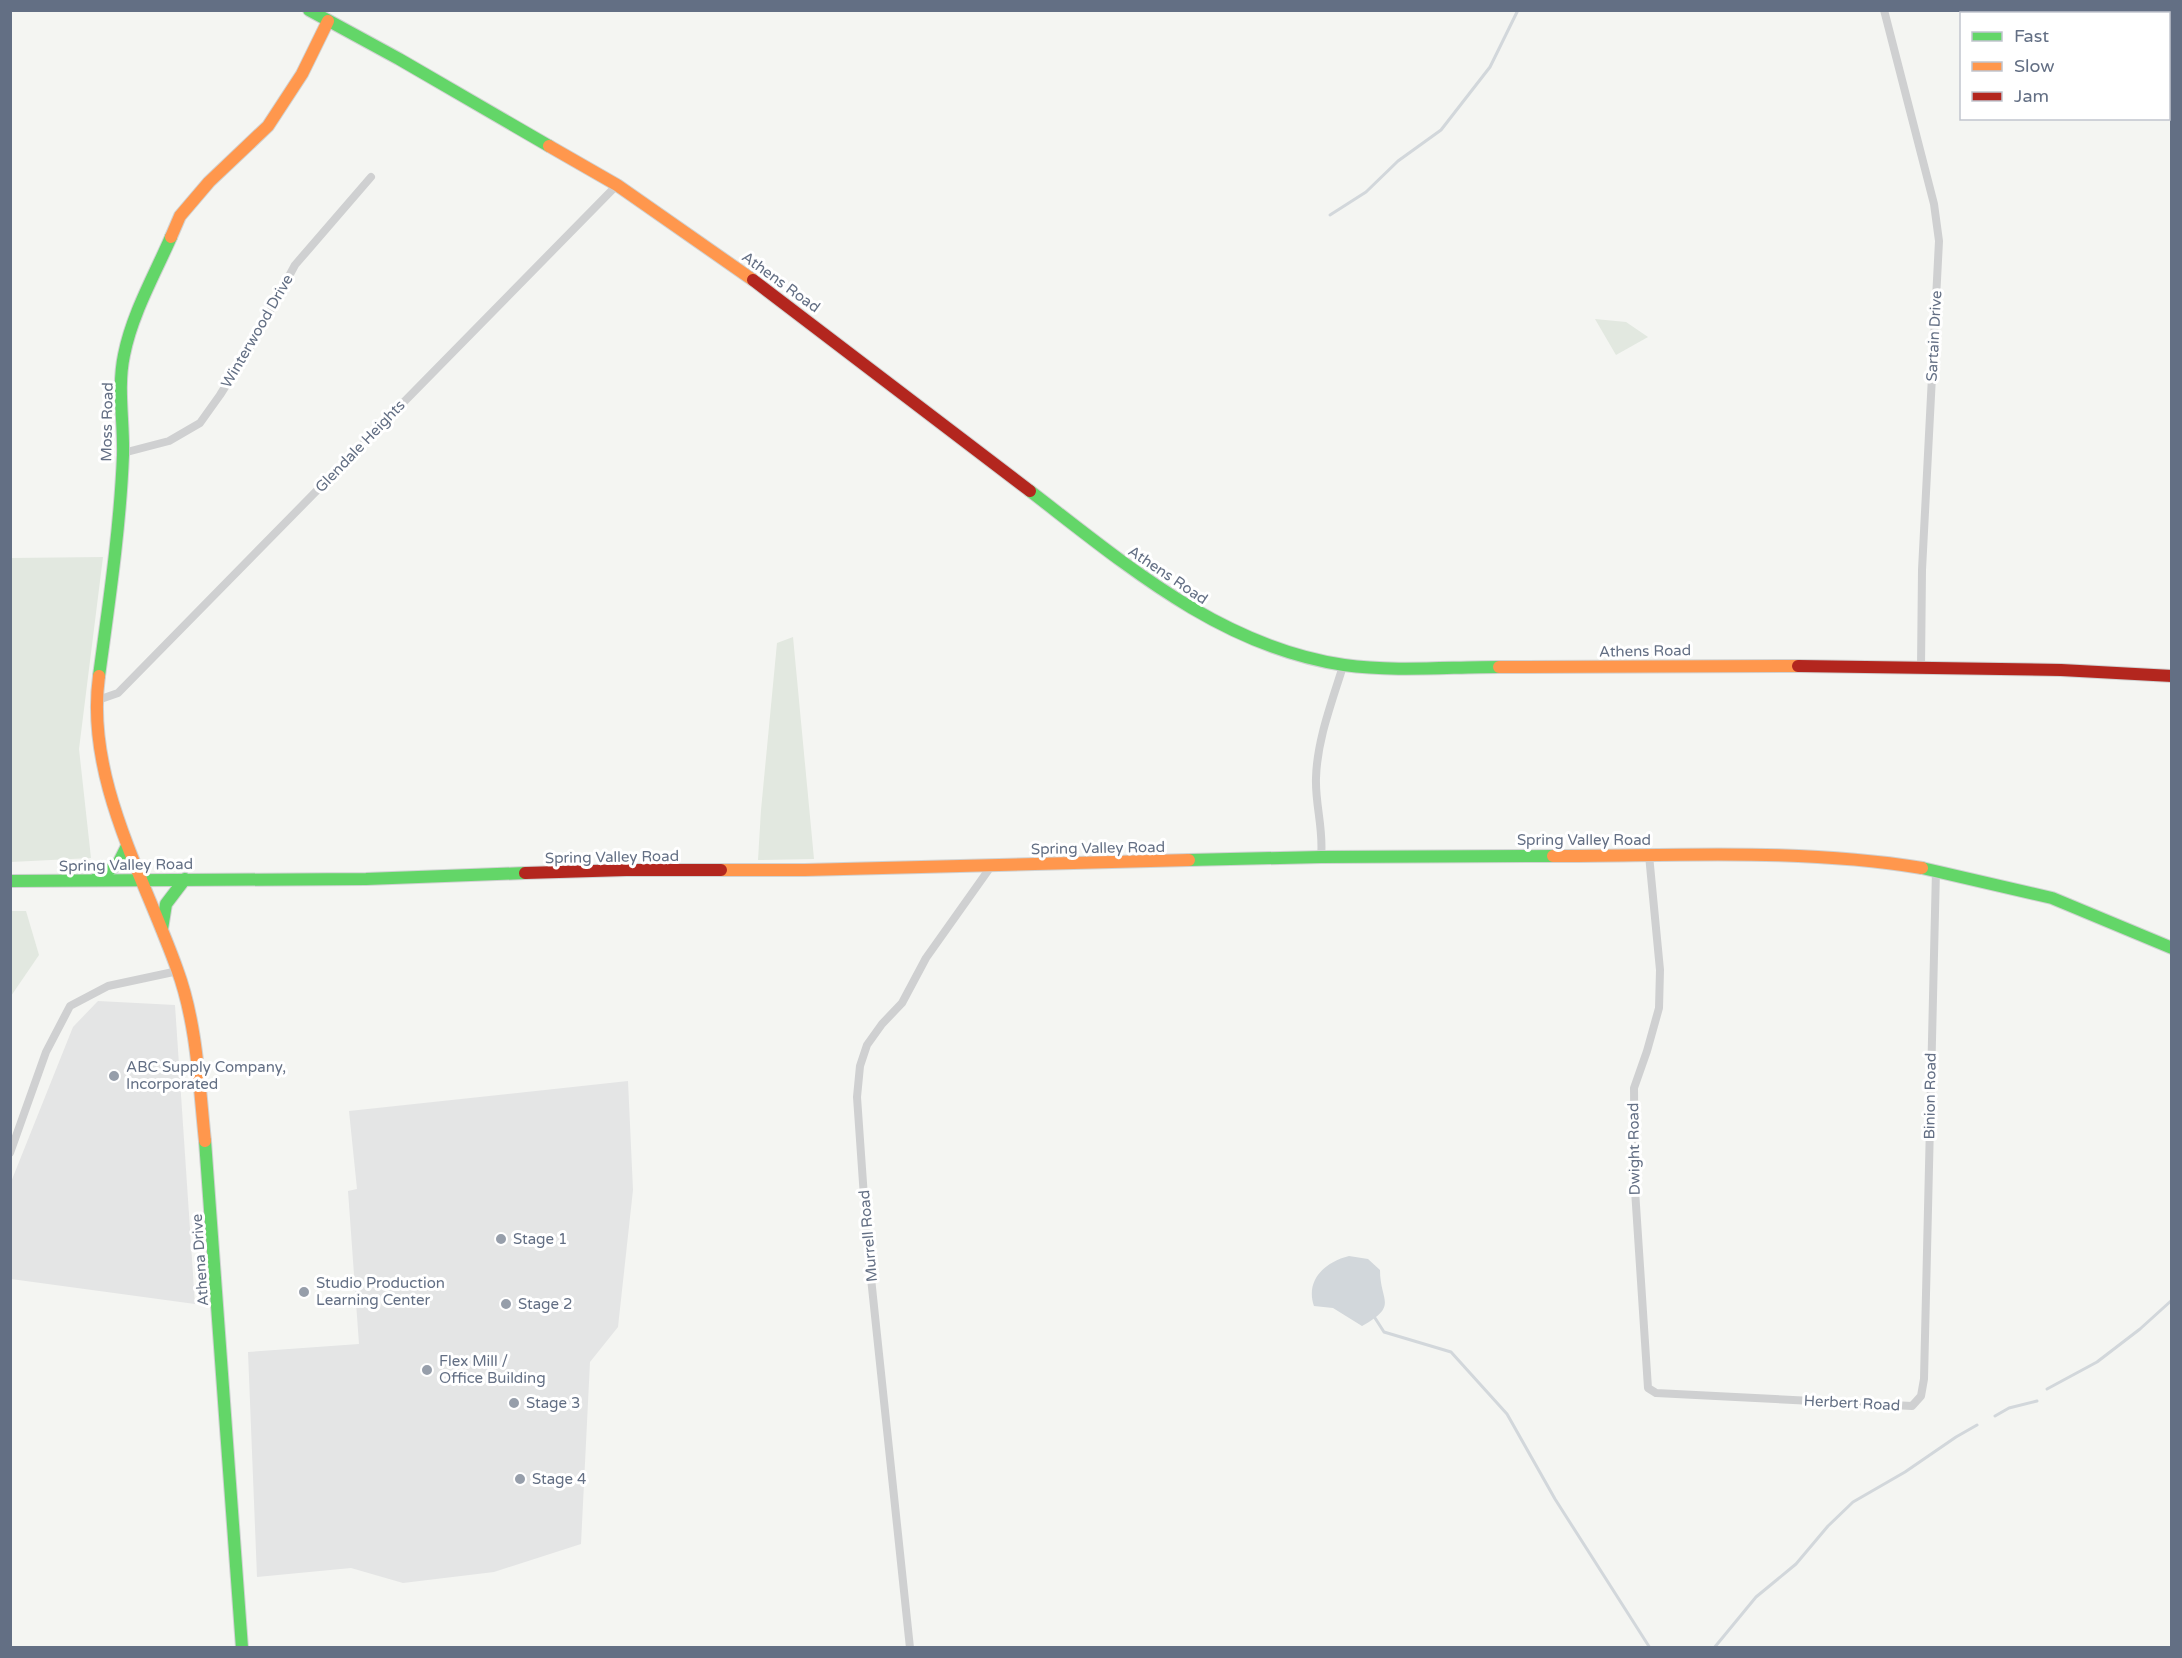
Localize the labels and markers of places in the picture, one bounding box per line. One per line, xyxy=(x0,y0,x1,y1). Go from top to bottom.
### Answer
place label: ABC Supply Company, Incorporated xyxy=(126,1058,286,1093)
marker: ABC Supply Company, Incorporated xyxy=(107,1069,121,1083)
place label: Stage 1 xyxy=(513,1230,567,1248)
marker: Stage 1 xyxy=(494,1232,508,1246)
place label: Studio Production Learning Center xyxy=(316,1274,445,1309)
marker: Studio Production Learning Center xyxy=(297,1285,311,1299)
place label: Stage 2 xyxy=(518,1295,572,1313)
marker: Stage 2 xyxy=(499,1297,513,1311)
place label: Flex Mill / Office Building xyxy=(439,1352,546,1387)
marker: Flex Mill / Office Building xyxy=(420,1363,434,1377)
place label: Stage 3 xyxy=(526,1394,580,1412)
marker: Stage 3 xyxy=(507,1396,521,1410)
place label: Stage 4 xyxy=(532,1470,586,1488)
marker: Stage 4 xyxy=(513,1472,527,1486)

